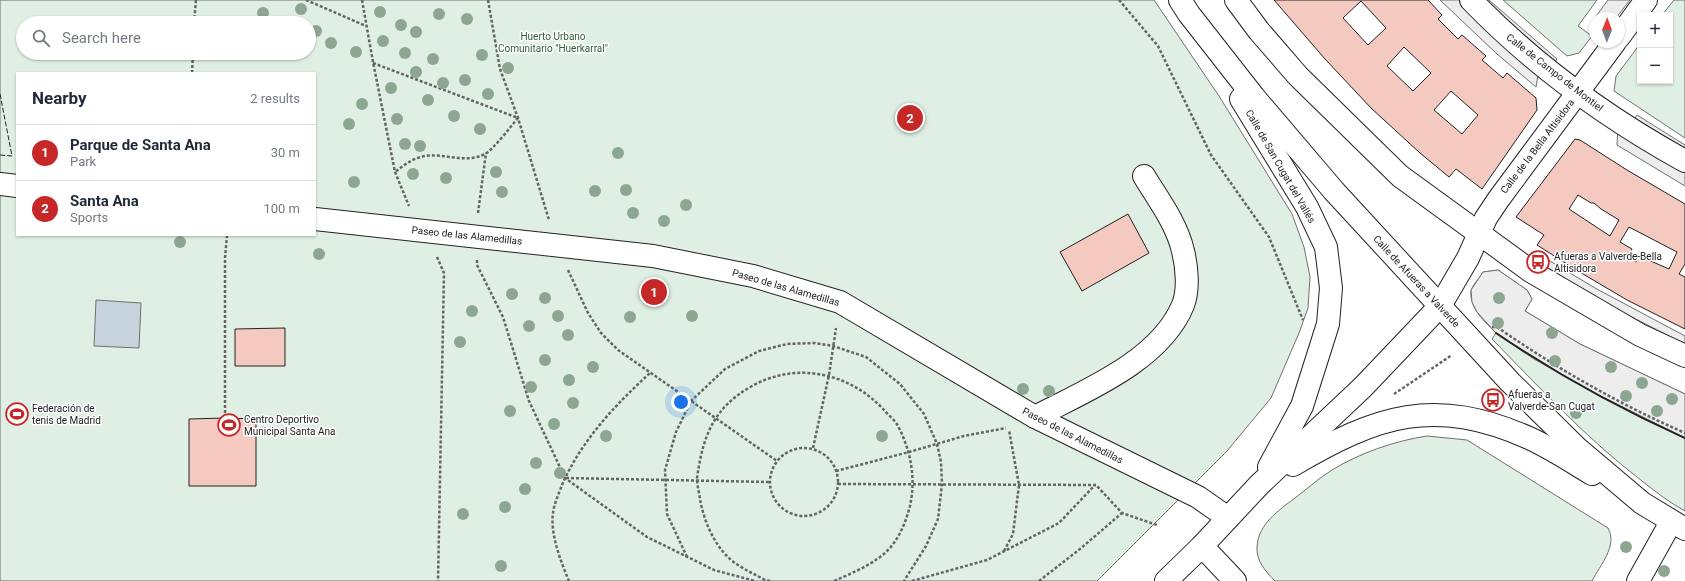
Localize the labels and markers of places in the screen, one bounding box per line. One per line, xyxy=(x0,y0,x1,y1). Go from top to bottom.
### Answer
pin: 2 xyxy=(897,103,923,133)
bus stop icon: Afueras a Valverde-Bella Altisidora xyxy=(1525,249,1551,275)
place label: Afueras a Valverde-Bella Altisidora xyxy=(1554,251,1662,274)
pin: 1 xyxy=(641,277,667,307)
bus stop icon: Afueras a Valverde-San Cugat xyxy=(1480,387,1506,413)
place label: Afueras a Valverde-San Cugat xyxy=(1508,389,1595,412)
sports icon: Federación de tenis de Madrid xyxy=(4,401,30,427)
place label: Federación de tenis de Madrid xyxy=(32,403,101,426)
sports icon: Centro Deportivo Municipal Santa Ana xyxy=(216,412,242,438)
place label: Centro Deportivo Municipal Santa Ana xyxy=(244,414,335,437)

